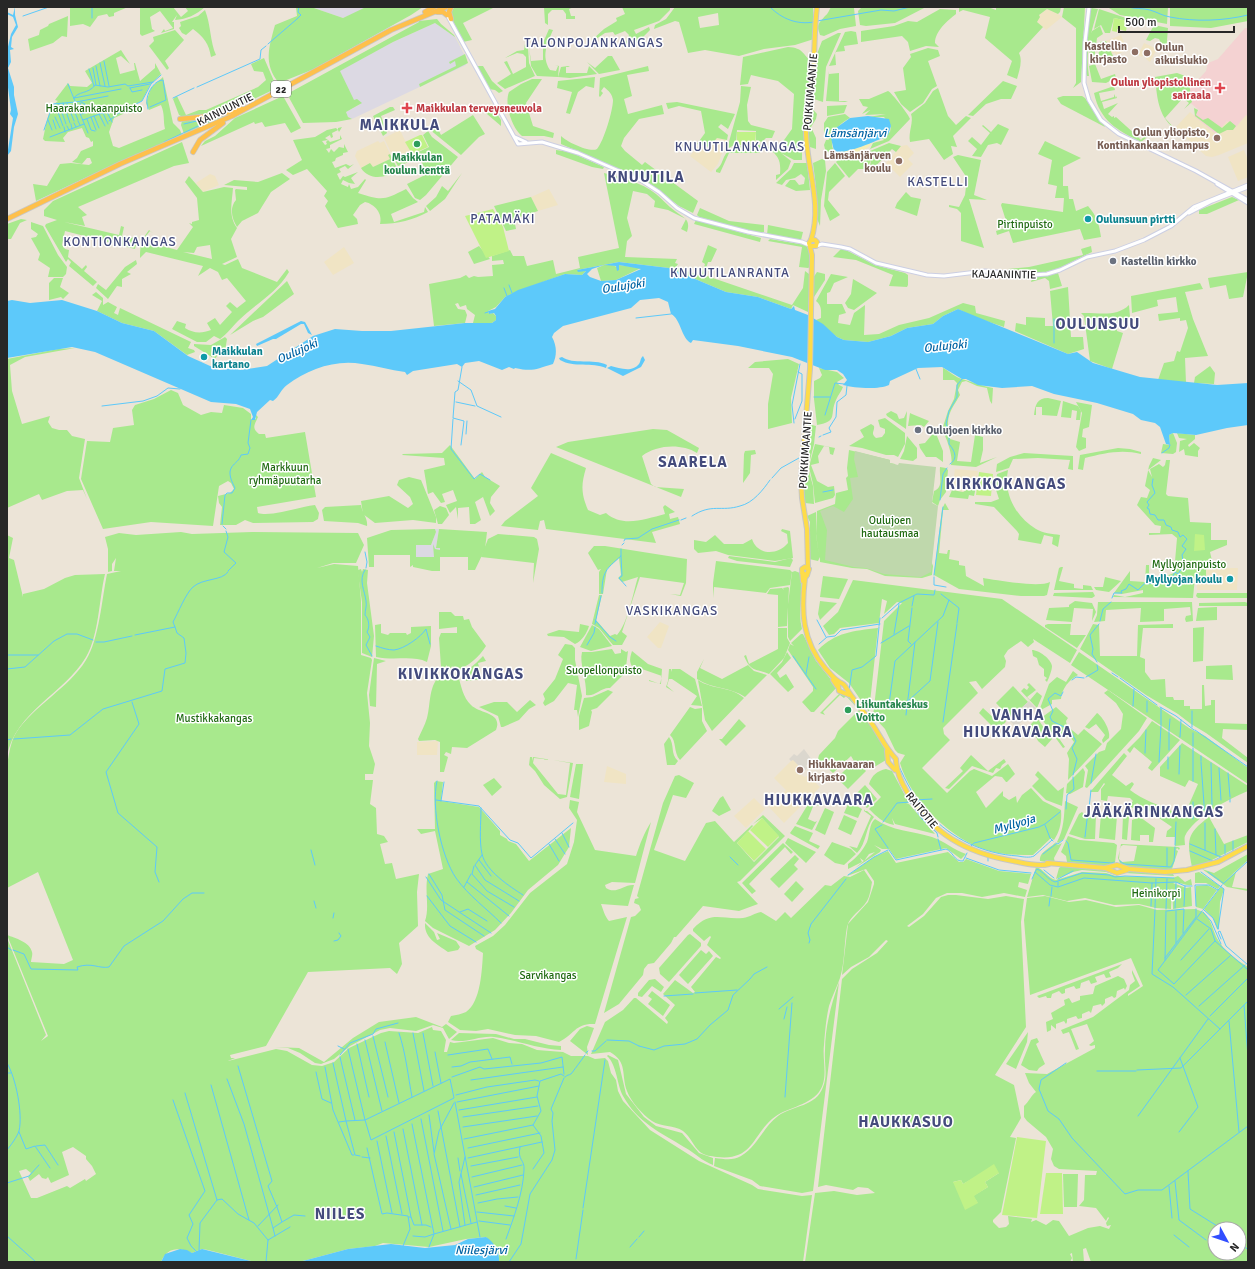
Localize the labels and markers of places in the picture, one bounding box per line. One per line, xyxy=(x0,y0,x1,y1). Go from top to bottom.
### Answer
place label: Kastellin kirjasto xyxy=(1084,40,1127,66)
place label: Oulun aikuislukio xyxy=(1155,41,1208,67)
marker: Kastellin kirjasto xyxy=(1130,47,1140,57)
marker: Oulun aikuislukio xyxy=(1142,48,1152,58)
place label: Oulun yliopistollinen sairaala xyxy=(1111,76,1211,102)
marker: Oulun yliopistollinen sairaala xyxy=(1214,82,1226,94)
marker: Maikkulan terveysneuvola xyxy=(401,102,413,114)
place label: Maikkulan terveysneuvola xyxy=(416,102,542,115)
place label: Oulun yliopisto, Kontinkankaan kampus xyxy=(1097,126,1209,152)
marker: Oulun yliopisto, Kontinkankaan kampus xyxy=(1212,133,1222,143)
marker: Maikkulan koulun kenttä xyxy=(412,139,422,149)
place label: Lämsänjärven koulu xyxy=(824,149,891,175)
place label: Maikkulan koulun kenttä xyxy=(384,151,450,177)
marker: Lämsänjärven koulu xyxy=(894,156,904,166)
place label: Oulunsuun pirtti xyxy=(1096,213,1176,226)
marker: Oulunsuun pirtti xyxy=(1083,214,1093,224)
place label: Kastellin kirkko xyxy=(1121,255,1197,268)
marker: Kastellin kirkko xyxy=(1108,256,1118,266)
place label: Maikkulan kartano xyxy=(212,345,263,371)
marker: Maikkulan kartano xyxy=(199,352,209,362)
place label: Oulujoen kirkko xyxy=(926,424,1002,437)
marker: Oulujoen kirkko xyxy=(913,425,923,435)
place label: Myllyojan koulu xyxy=(1146,573,1222,586)
marker: Myllyojan koulu xyxy=(1225,574,1235,584)
place label: Liikuntakeskus Voitto xyxy=(856,698,928,724)
marker: Liikuntakeskus Voitto xyxy=(843,705,853,715)
place label: Hiukkavaaran kirjasto xyxy=(808,758,874,784)
marker: Hiukkavaaran kirjasto xyxy=(795,765,805,775)

